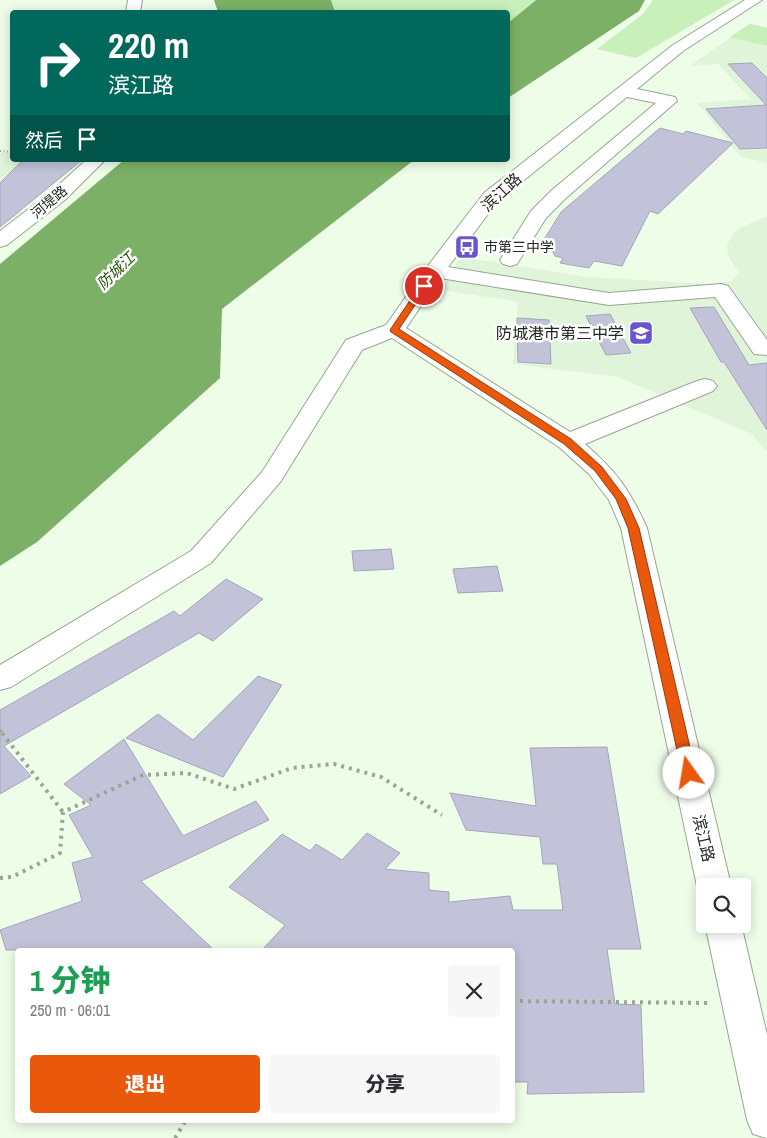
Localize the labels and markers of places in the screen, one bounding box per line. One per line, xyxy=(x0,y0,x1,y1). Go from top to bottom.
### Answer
bus stop icon: 巿第三中学 xyxy=(454,234,480,260)
place label: 巿第三中学 xyxy=(484,238,554,256)
pin xyxy=(403,265,445,307)
school or university icon: 防城港市第三中学 xyxy=(628,320,654,346)
place label: 防城港市第三中学 xyxy=(496,322,624,344)

